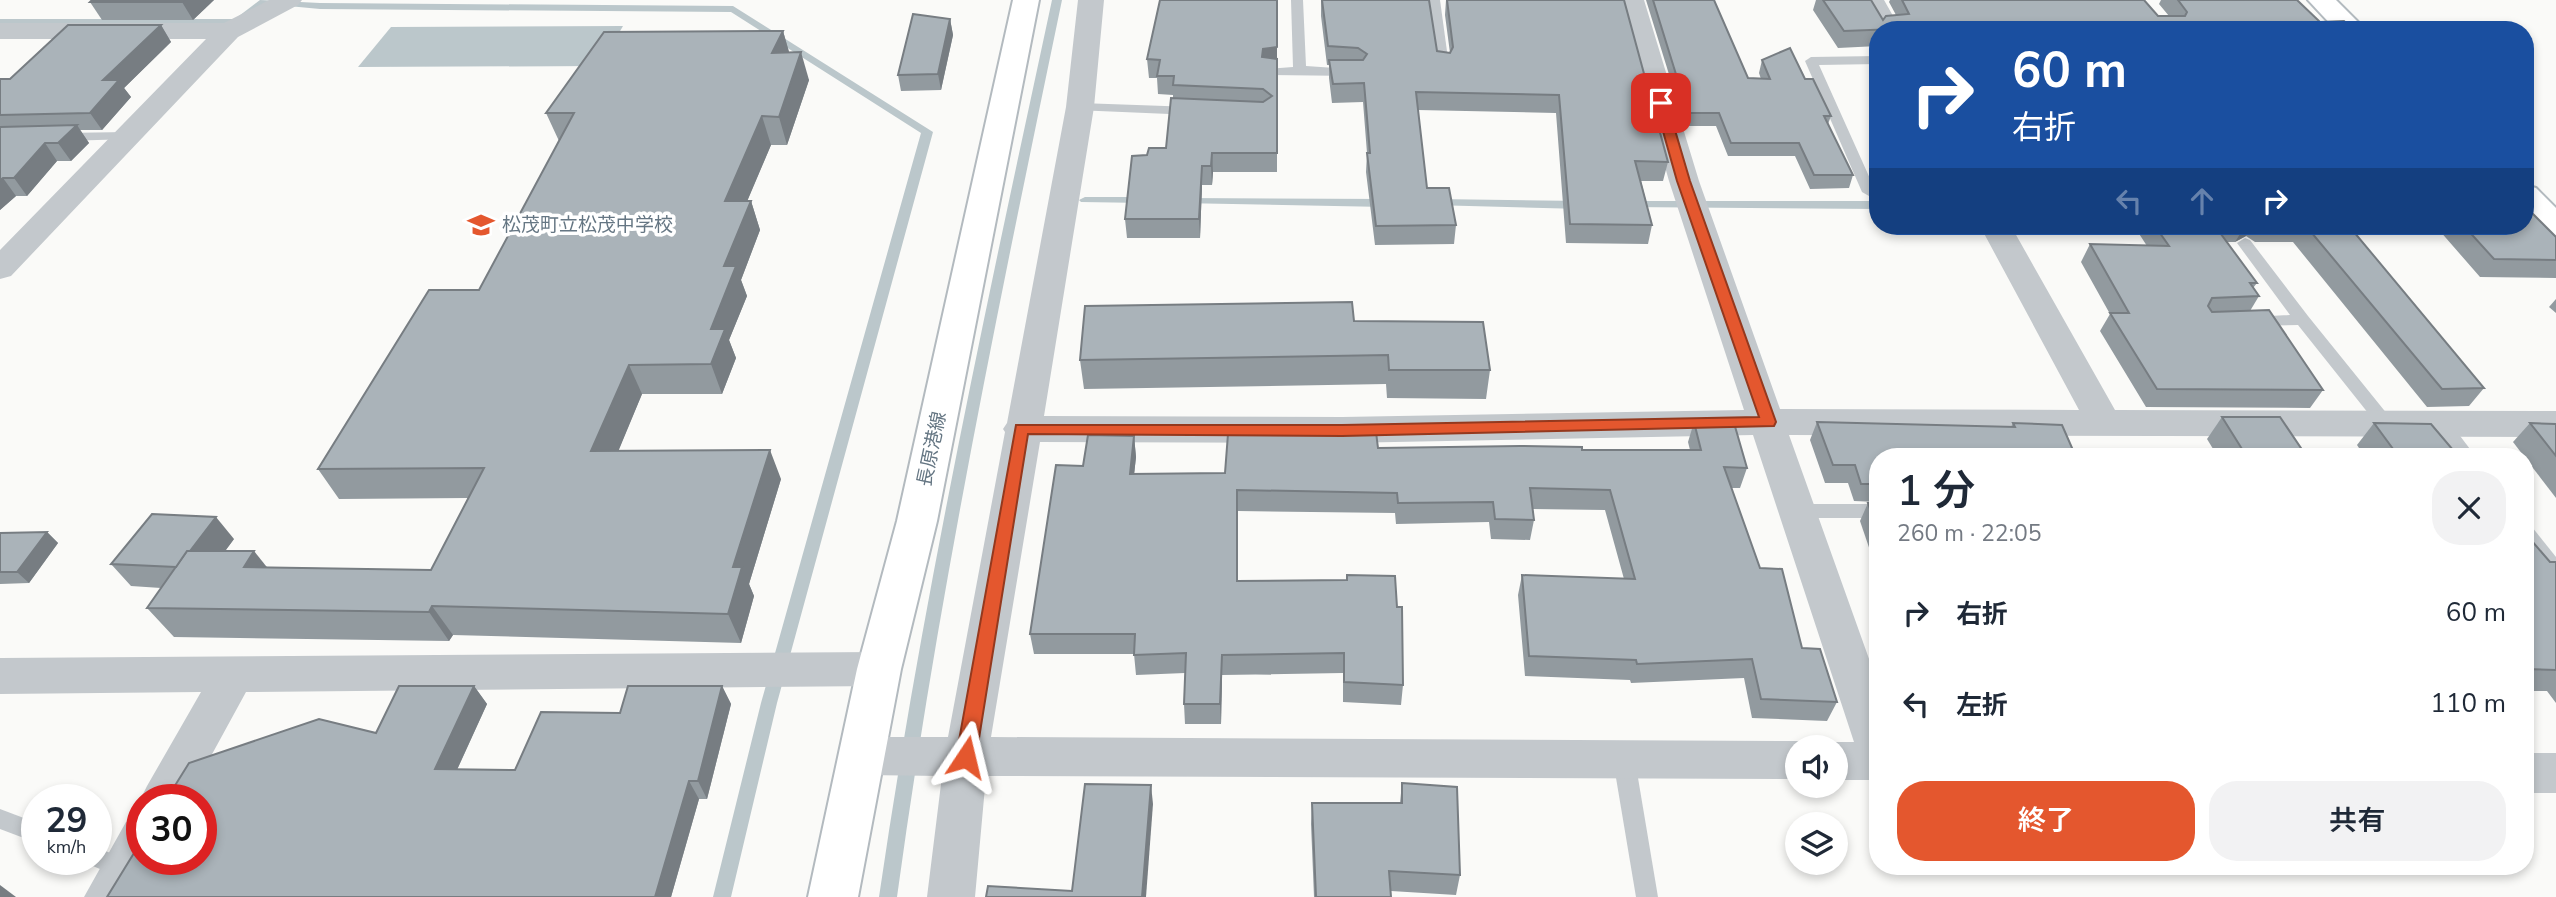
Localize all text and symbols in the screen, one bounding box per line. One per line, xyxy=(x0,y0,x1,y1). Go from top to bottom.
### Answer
text: 60 m xyxy=(2012,37,2127,104)
icon: right xyxy=(1897,49,1988,140)
pin xyxy=(1631,73,1691,133)
icon: arrive xyxy=(1642,84,1680,122)
text: 右折 xyxy=(2012,106,2076,149)
icon: left xyxy=(2110,182,2148,220)
icon: ahead xyxy=(2183,182,2221,220)
icon: right xyxy=(2256,182,2294,220)
school or university icon: 松茂町立松茂中学校 xyxy=(466,210,496,240)
place label: 松茂町立松茂中学校 xyxy=(502,212,673,238)
street label: 長原港線 xyxy=(911,409,953,489)
text: 1 分 xyxy=(1897,463,1975,520)
button: close xyxy=(2432,471,2506,545)
text: 260 m · 22:05 xyxy=(1897,518,2042,549)
icon: right xyxy=(1897,594,1935,632)
text: 60 m xyxy=(2446,595,2506,630)
text: 右折 xyxy=(1956,597,2008,632)
icon: left xyxy=(1897,685,1935,723)
text: 110 m xyxy=(2430,686,2506,721)
text: 左折 xyxy=(1956,688,2008,723)
position arrow xyxy=(929,720,1003,794)
map controls xyxy=(1785,735,1848,875)
button: sound xyxy=(1785,735,1848,798)
button: 終了 xyxy=(1897,781,2195,861)
button: 共有 xyxy=(2209,781,2506,861)
speed limit sign: 30 xyxy=(126,784,217,875)
text: 29 xyxy=(45,797,88,844)
button: layers xyxy=(1785,812,1848,875)
text: km/h xyxy=(47,835,86,859)

